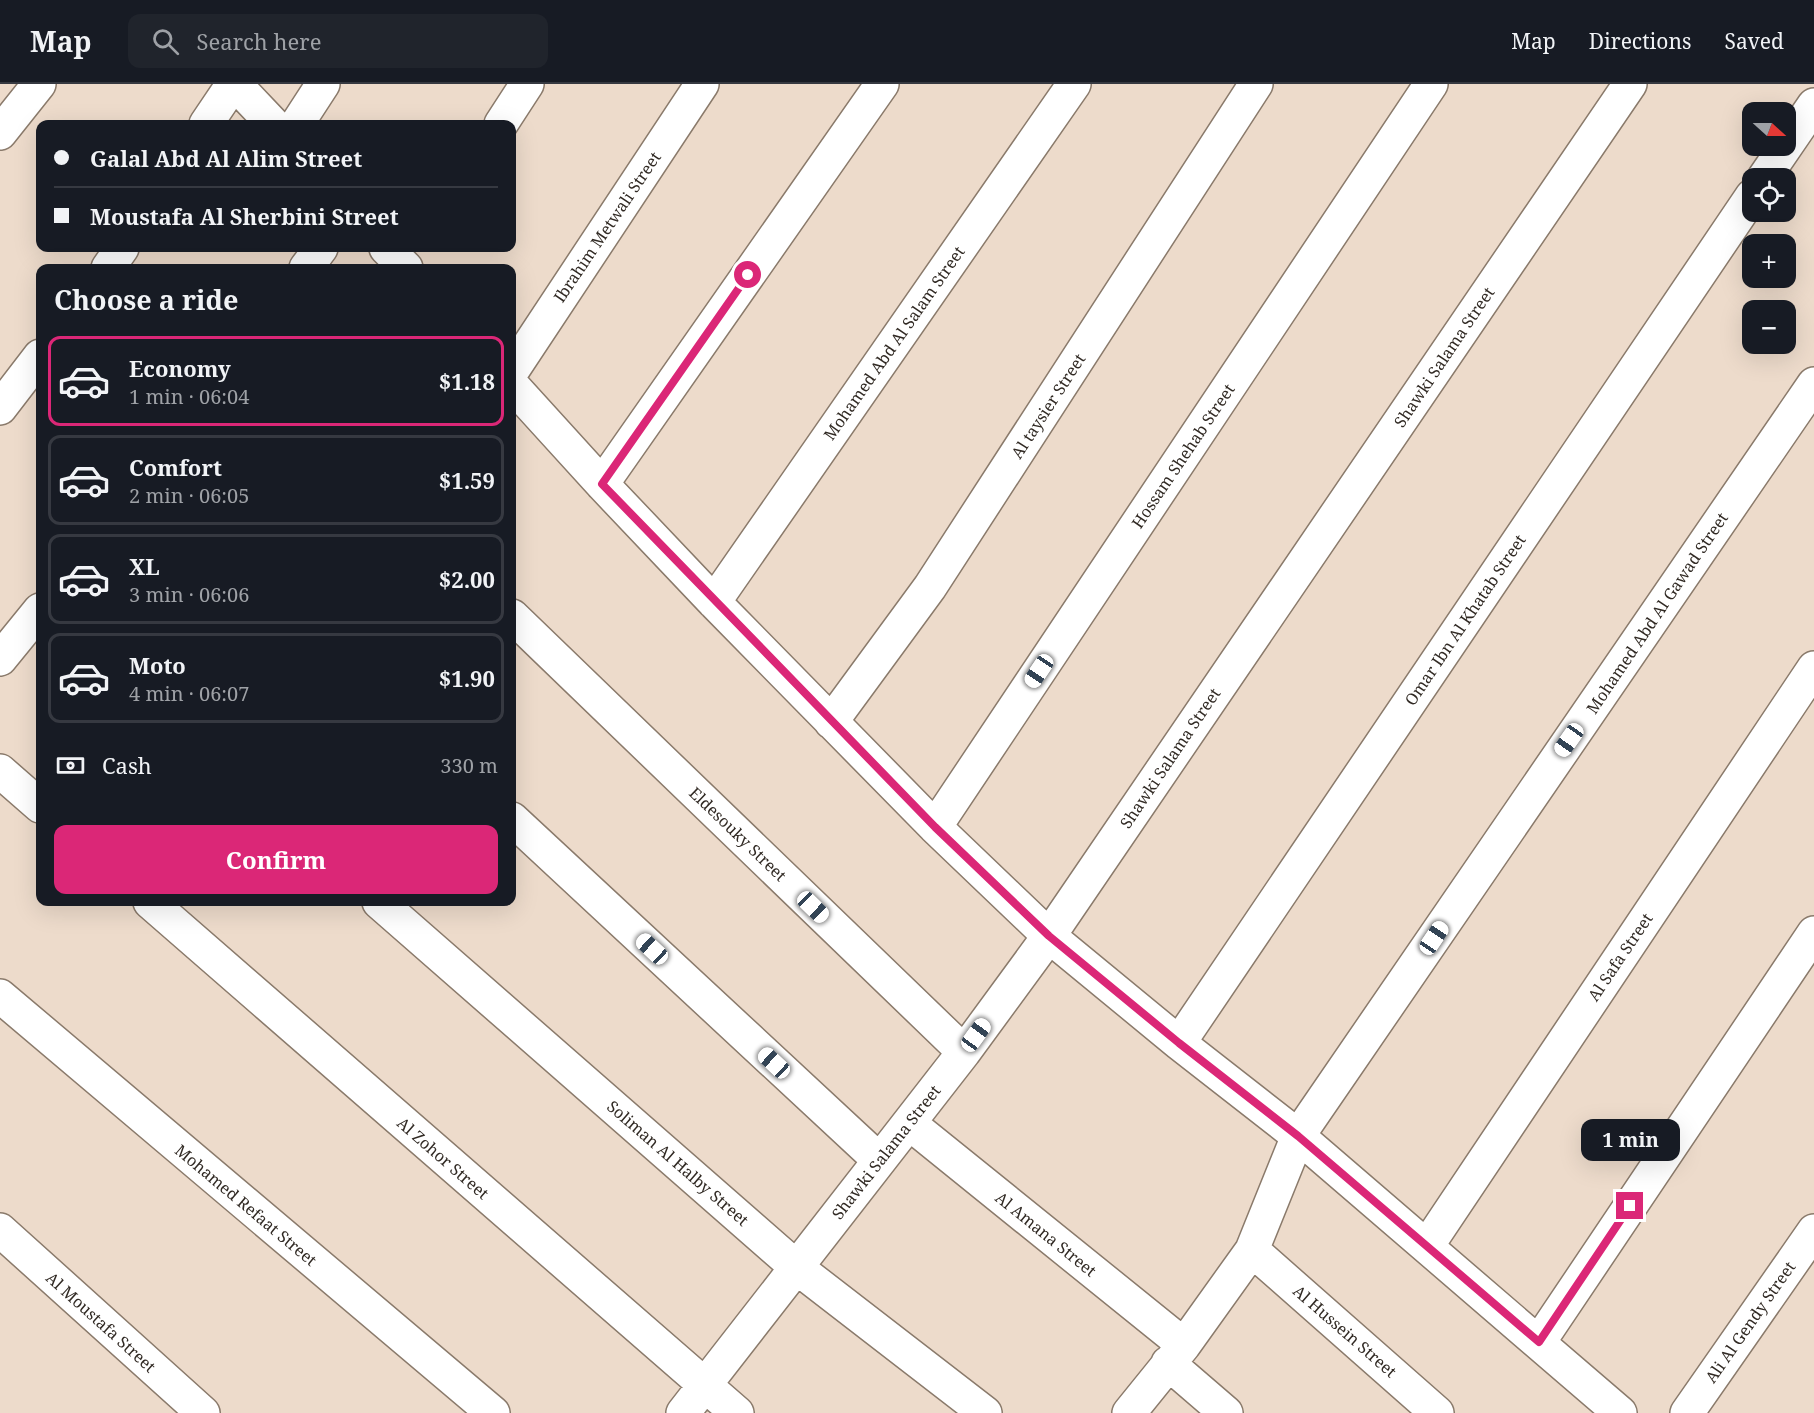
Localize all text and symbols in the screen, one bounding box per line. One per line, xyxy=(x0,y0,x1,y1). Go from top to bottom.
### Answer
search box xyxy=(128,14,548,68)
text: Map xyxy=(30,22,92,60)
icon: search xyxy=(149,25,182,58)
text: Search here xyxy=(197,26,321,56)
text: Map xyxy=(1511,27,1556,55)
text: Directions xyxy=(1589,27,1691,55)
text: Saved xyxy=(1724,27,1784,55)
north arrow xyxy=(1742,102,1796,156)
map controls xyxy=(1742,102,1796,354)
text: Galal Abd Al Alim Street xyxy=(90,143,362,173)
street label: Ibrahim Metwali Street xyxy=(548,147,666,307)
button: locate xyxy=(1742,168,1796,222)
text: Moustafa Al Sherbini Street xyxy=(90,201,399,231)
button: + xyxy=(1742,234,1796,288)
street label: Mohamed Abd Al Salam Street xyxy=(818,241,970,444)
route start xyxy=(734,261,761,288)
text: Choose a ride xyxy=(54,281,239,318)
street label: Shawki Salama Street xyxy=(1389,282,1499,432)
button: − xyxy=(1742,300,1796,354)
street label: Al taysier Street xyxy=(1006,349,1090,463)
text: Economy xyxy=(129,353,231,383)
icon: car xyxy=(57,354,111,408)
text: $1.18 xyxy=(439,366,495,396)
street label: Hossam Shehab Street xyxy=(1126,379,1240,533)
text: 1 min · 06:04 xyxy=(129,383,249,410)
text: Comfort xyxy=(129,452,222,482)
icon: car xyxy=(57,453,111,507)
text: $1.59 xyxy=(439,465,495,495)
text: 2 min · 06:05 xyxy=(129,482,249,509)
street label: Mohamed Abd Al Gawad Street xyxy=(1581,508,1733,718)
street label: Omar Ibn Al Khatab Street xyxy=(1399,530,1531,710)
text: XL xyxy=(129,551,160,581)
icon: car xyxy=(57,552,111,606)
text: $2.00 xyxy=(439,564,495,594)
text: 3 min · 06:06 xyxy=(129,581,249,608)
text: Moto xyxy=(129,650,186,680)
icon: car xyxy=(57,651,111,705)
car xyxy=(1021,651,1057,691)
text: $1.90 xyxy=(439,663,495,693)
text: 4 min · 06:07 xyxy=(129,680,249,707)
street label: Shawki Salama Street xyxy=(1115,683,1225,833)
car xyxy=(1551,720,1587,760)
icon: cash xyxy=(54,749,87,782)
text: Cash xyxy=(102,750,152,780)
text: 330 m xyxy=(440,752,498,779)
street label: Eldesouky Street xyxy=(685,782,792,886)
button: Confirm xyxy=(54,825,498,894)
car xyxy=(794,888,832,926)
street label: Al Safa Street xyxy=(1582,908,1658,1005)
car xyxy=(1416,918,1452,958)
car xyxy=(633,930,671,968)
car xyxy=(958,1015,994,1055)
car xyxy=(755,1044,793,1082)
street label: Shawki Salama Street xyxy=(827,1080,946,1224)
street label: Soliman Al Halby Street xyxy=(602,1095,754,1231)
street label: Al Zohor Street xyxy=(392,1112,494,1204)
callout: 1 min xyxy=(1580,1119,1680,1161)
text: 1 min xyxy=(1602,1126,1659,1153)
street label: Mohamed Refaat Street xyxy=(171,1139,322,1271)
street label: Al Amana Street xyxy=(991,1186,1101,1282)
route end xyxy=(1616,1192,1643,1219)
street label: Ali Al Gendy Street xyxy=(1700,1256,1800,1387)
street label: Al Moustafa Street xyxy=(41,1267,161,1377)
street label: Al Hussein Street xyxy=(1289,1280,1402,1382)

